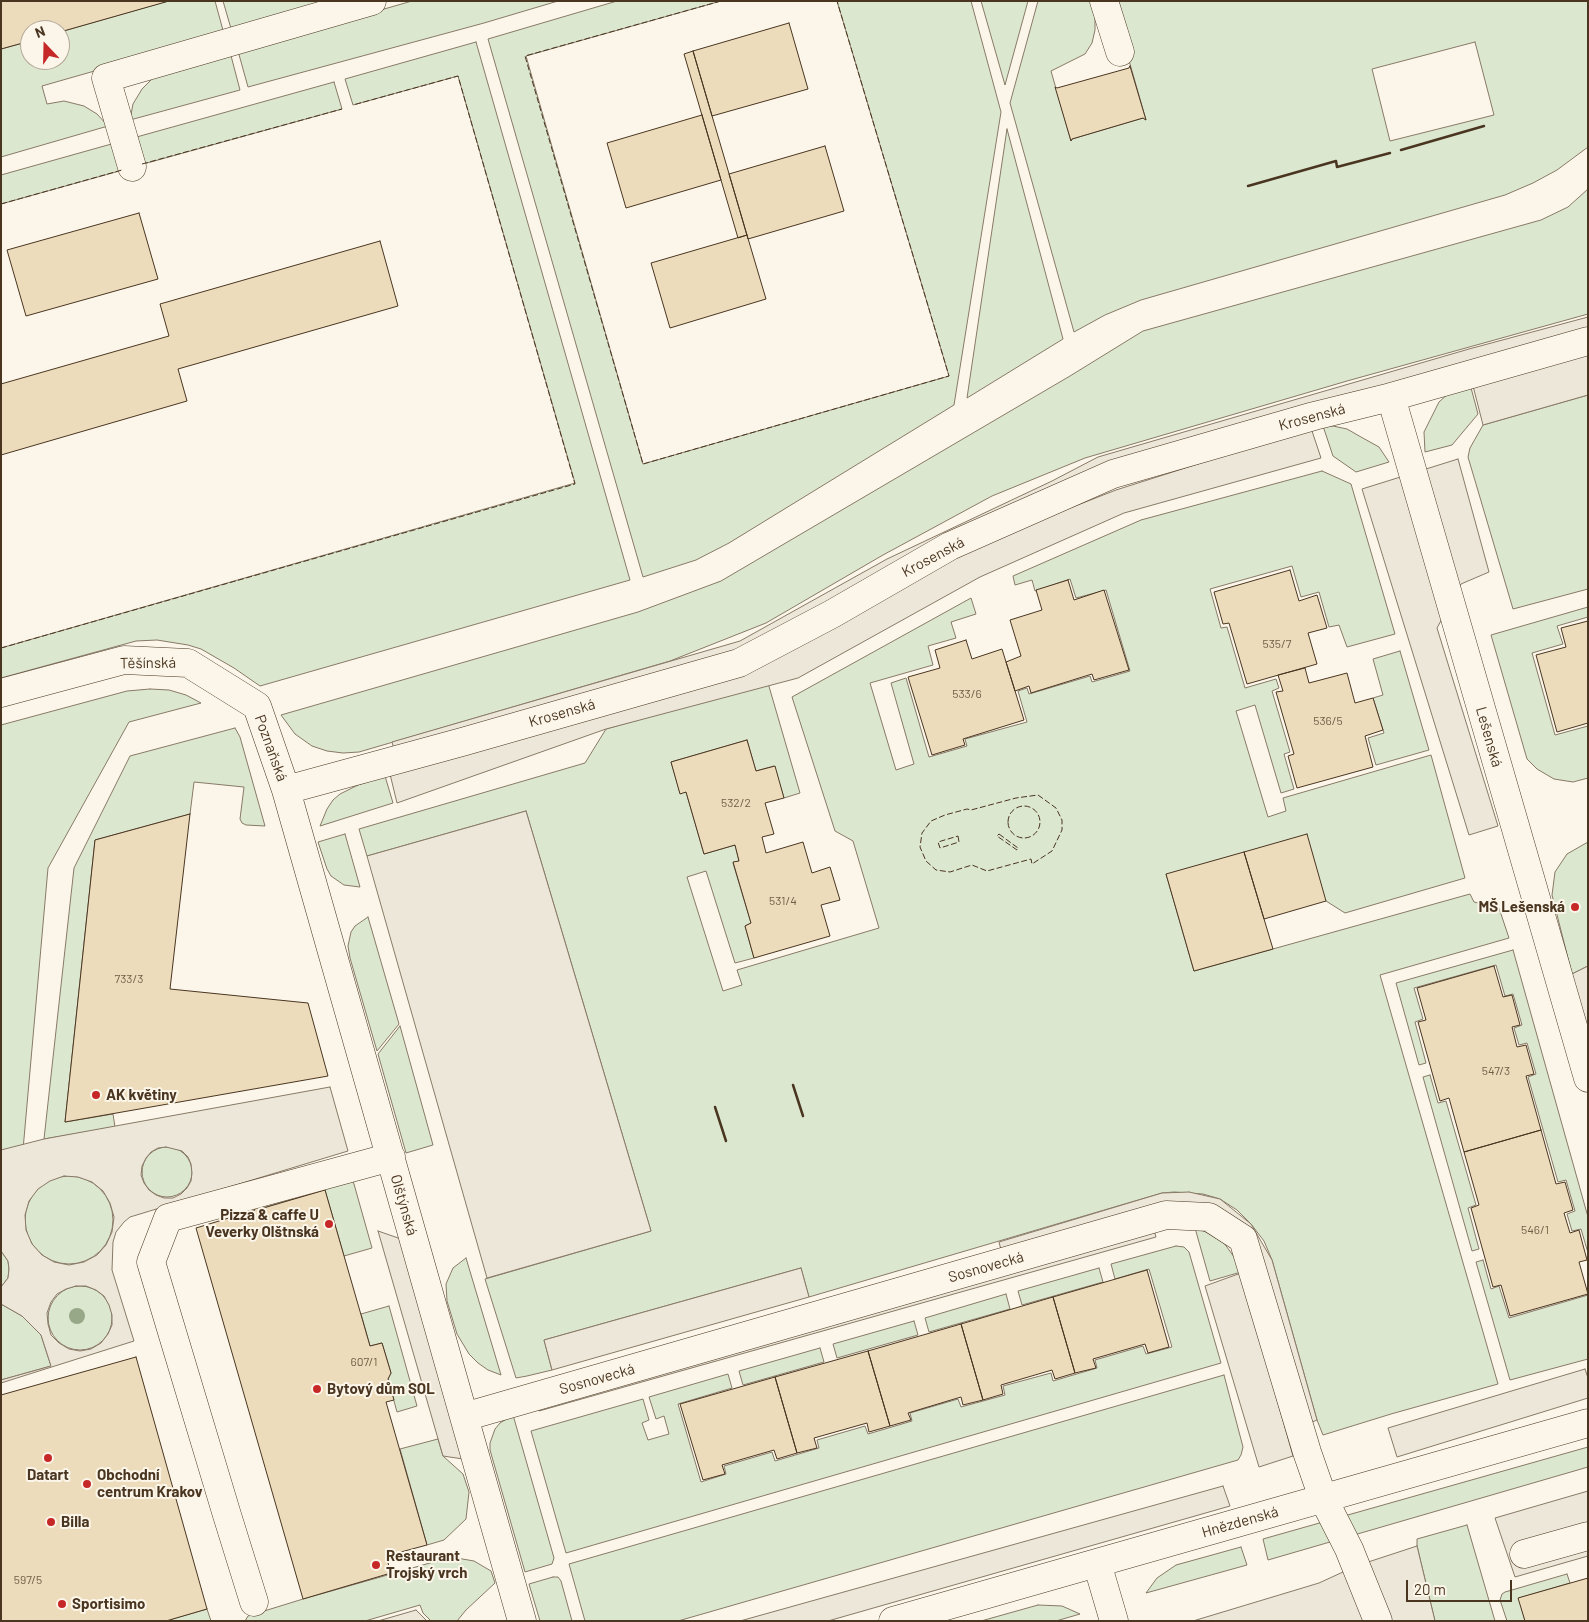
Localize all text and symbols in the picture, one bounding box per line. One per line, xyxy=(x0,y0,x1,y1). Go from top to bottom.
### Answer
north arrow xyxy=(20,20,70,70)
text: N xyxy=(32,22,47,41)
street label: Krosenská xyxy=(1277,399,1347,435)
street label: Krosenská xyxy=(899,533,967,581)
house number: 535/7 xyxy=(1263,637,1291,651)
street label: Těšínská xyxy=(120,654,176,672)
house number: 533/6 xyxy=(952,687,982,701)
street label: Krosenská xyxy=(527,695,597,731)
street label: Lešenská xyxy=(1472,705,1506,769)
street label: Poznaňská xyxy=(251,712,291,784)
house number: 536/5 xyxy=(1313,714,1343,728)
house number: 532/2 xyxy=(721,796,751,810)
house number: 531/4 xyxy=(769,894,797,908)
place label: MŠ Lešenská xyxy=(1479,898,1565,916)
marker: MŠ Lešenská xyxy=(1569,901,1581,913)
house number: 733/3 xyxy=(114,972,144,986)
house number: 547/3 xyxy=(1482,1064,1510,1078)
place label: AK květiny xyxy=(106,1086,177,1104)
marker: AK květiny xyxy=(90,1089,102,1101)
street label: Olštýnská xyxy=(387,1172,421,1238)
place label: Pizza & caffe U Veverky Olštnská xyxy=(205,1206,319,1241)
marker: Pizza & caffe U Veverky Olštnská xyxy=(323,1218,335,1230)
house number: 546/1 xyxy=(1521,1223,1549,1237)
street label: Sosnovecká xyxy=(946,1248,1026,1286)
house number: 607/1 xyxy=(351,1355,377,1369)
street label: Sosnovecká xyxy=(557,1360,637,1398)
place label: Bytový dům SOL xyxy=(327,1380,435,1398)
marker: Bytový dům SOL xyxy=(311,1383,323,1395)
marker: Datart xyxy=(42,1452,54,1464)
place label: Datart xyxy=(27,1466,69,1484)
place label: Obchodní centrum Krakov xyxy=(97,1466,203,1501)
marker: Obchodní centrum Krakov xyxy=(81,1478,93,1490)
street label: Hnězdenská xyxy=(1200,1502,1280,1542)
place label: Billa xyxy=(61,1513,89,1531)
marker: Billa xyxy=(45,1516,57,1528)
place label: Restaurant Trojský vrch xyxy=(386,1547,467,1582)
marker: Restaurant Trojský vrch xyxy=(370,1559,382,1571)
scale bar xyxy=(1409,1570,1515,1602)
house number: 597/5 xyxy=(14,1573,42,1587)
text: 20 m xyxy=(1414,1580,1446,1598)
place label: Sportisimo xyxy=(72,1595,145,1613)
marker: Sportisimo xyxy=(56,1598,68,1610)

